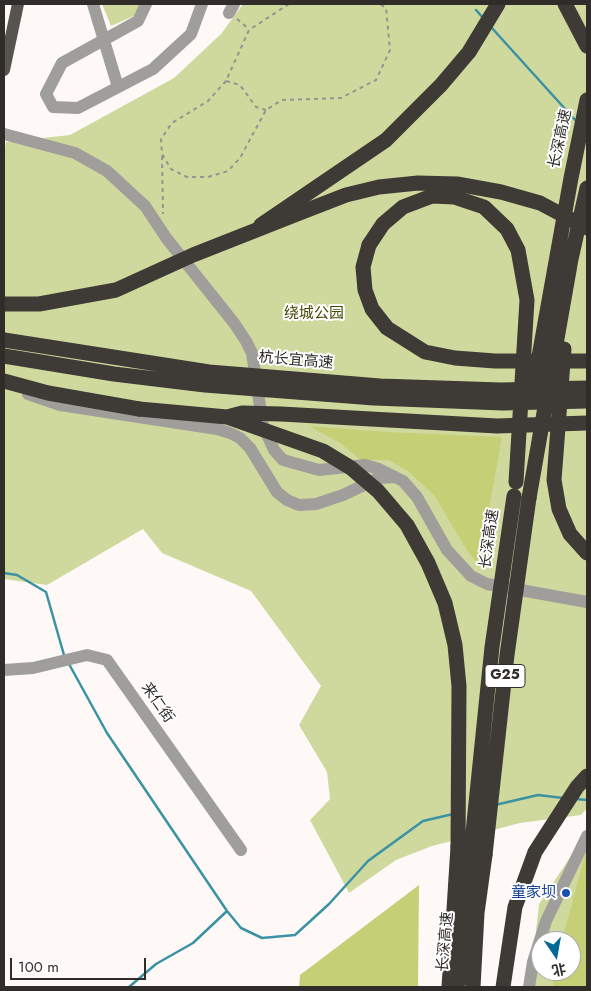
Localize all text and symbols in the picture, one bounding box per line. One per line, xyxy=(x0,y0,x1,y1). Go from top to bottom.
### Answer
street label: 长深高速 xyxy=(546,108,576,170)
park label: 绕城公园 xyxy=(284,305,344,323)
street label: 杭长宜高速 xyxy=(258,349,334,373)
street label: 长深高速 xyxy=(477,508,503,570)
road number: G25 xyxy=(485,664,525,688)
street label: 来仁街 xyxy=(137,679,177,727)
place label: 童家坝 xyxy=(511,884,556,902)
marker: 童家坝 xyxy=(560,887,572,899)
street label: 长深高速 xyxy=(434,911,458,973)
north arrow xyxy=(531,931,581,981)
scale bar xyxy=(12,948,149,980)
text: 100 m xyxy=(18,956,59,978)
text: 北 xyxy=(550,958,568,981)

